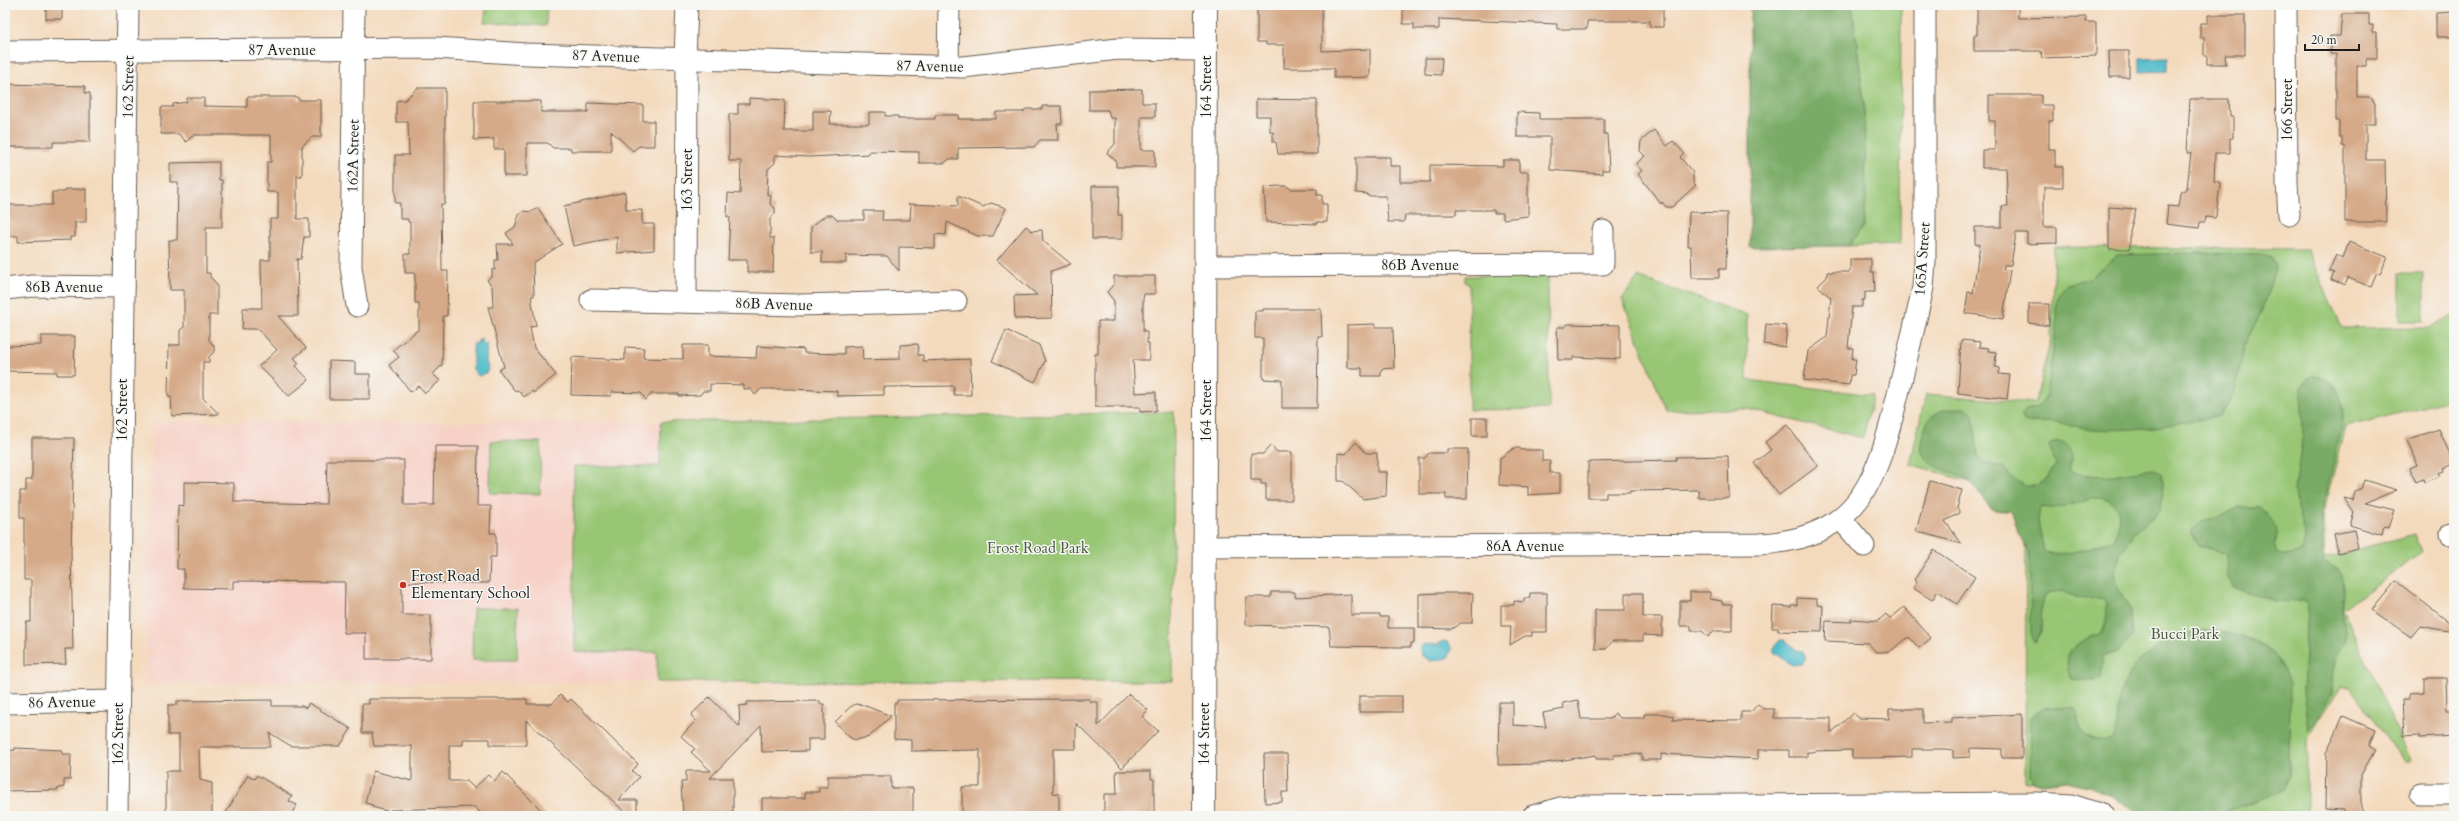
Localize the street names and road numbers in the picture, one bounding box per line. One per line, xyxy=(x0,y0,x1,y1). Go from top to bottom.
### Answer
street label: 87 Avenue xyxy=(248,40,316,60)
street label: 87 Avenue xyxy=(572,45,641,67)
street label: 162 Street xyxy=(117,55,139,119)
street label: 87 Avenue xyxy=(896,55,964,77)
street label: 164 Street xyxy=(1196,55,1216,119)
street label: 166 Street xyxy=(2277,78,2297,142)
street label: 162A Street xyxy=(342,119,364,193)
street label: 163 Street xyxy=(677,148,697,212)
street label: 165A Street xyxy=(1909,221,1935,297)
street label: 86B Avenue xyxy=(1381,255,1459,275)
street label: 86B Avenue xyxy=(25,277,103,297)
street label: 86B Avenue xyxy=(735,293,814,315)
street label: 162 Street xyxy=(112,378,132,442)
street label: 164 Street xyxy=(1196,379,1216,443)
street label: 86A Avenue xyxy=(1486,536,1565,556)
street label: 86 Avenue xyxy=(28,691,96,713)
street label: 162 Street xyxy=(108,702,128,766)
street label: 164 Street xyxy=(1194,702,1214,766)

